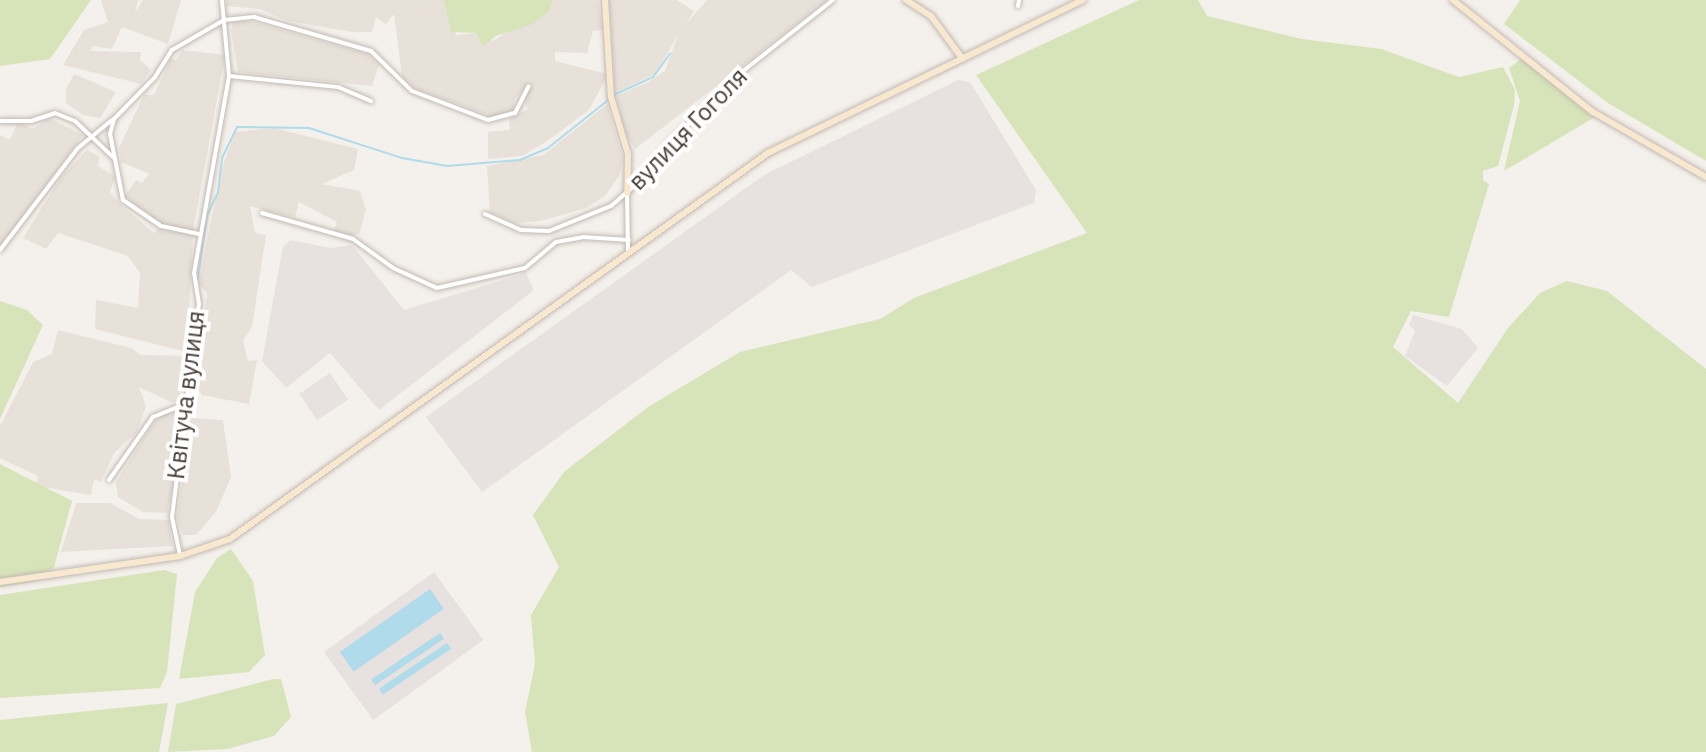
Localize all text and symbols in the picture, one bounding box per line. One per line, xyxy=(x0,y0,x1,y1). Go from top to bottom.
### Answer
street label: вулиця Гоголя xyxy=(623,62,753,196)
street label: Квітуча вулиця xyxy=(161,309,211,481)

